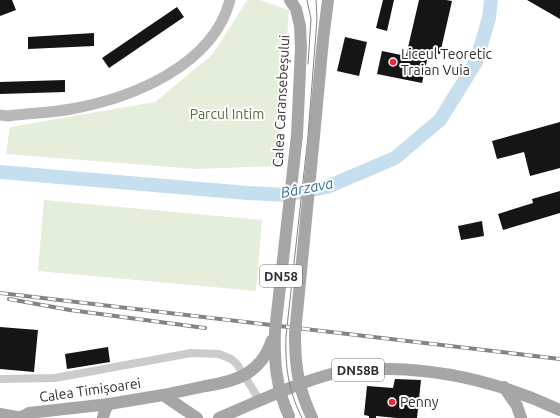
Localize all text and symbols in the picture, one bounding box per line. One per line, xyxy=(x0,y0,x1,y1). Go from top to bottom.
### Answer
street label: Calea Caransebeșului xyxy=(270,34,292,168)
place label: Liceul Teoretic Traian Vuia xyxy=(401,46,493,78)
marker: Liceul Teoretic Traian Vuia xyxy=(388,57,398,67)
park label: Parcul Intim xyxy=(190,106,264,122)
water label: Bârzava xyxy=(279,174,335,201)
road number: DN58 xyxy=(260,265,302,287)
road number: DN58B xyxy=(332,359,384,381)
street label: Calea Timișoarei xyxy=(38,375,142,405)
place label: Penny xyxy=(400,394,439,410)
marker: Penny xyxy=(387,397,397,407)

